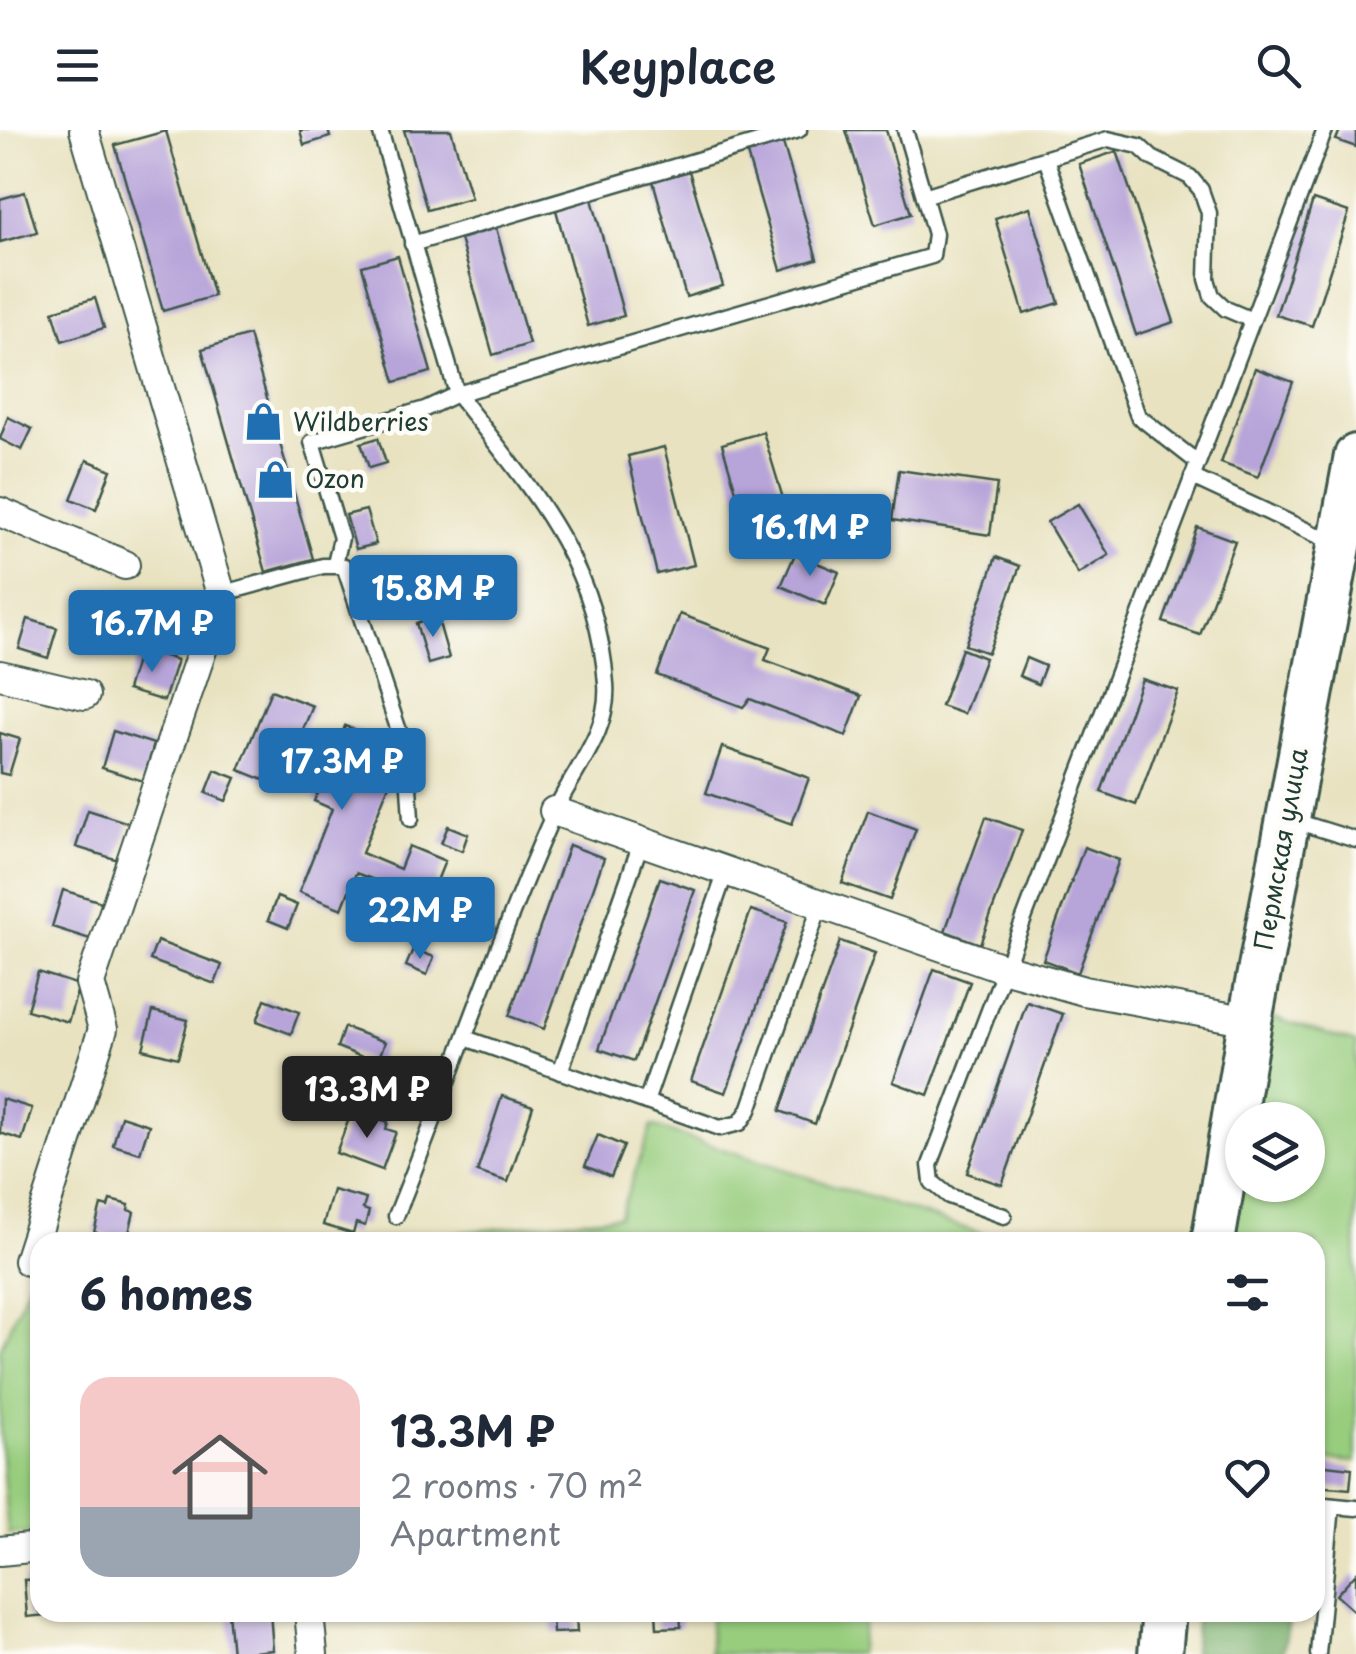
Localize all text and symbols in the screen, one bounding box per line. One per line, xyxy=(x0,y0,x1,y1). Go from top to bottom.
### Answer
text: Keyplace xyxy=(580,31,776,99)
icon: menu xyxy=(50,38,105,93)
icon: search xyxy=(1251,38,1306,93)
shop icon: Wildberries xyxy=(242,401,284,443)
place label: Wildberries xyxy=(293,402,429,440)
shop icon: Ozon xyxy=(254,458,296,500)
place label: Ozon xyxy=(305,459,365,497)
pin: 16.1M ₽ xyxy=(718,494,902,579)
text: 16.1M ₽ xyxy=(751,502,869,550)
pin: 15.8M ₽ xyxy=(341,555,525,640)
text: 15.8M ₽ xyxy=(371,563,495,611)
pin: 16.7M ₽ xyxy=(60,590,244,675)
text: 16.7M ₽ xyxy=(91,598,213,646)
pin: 17.3M ₽ xyxy=(250,728,434,813)
text: 17.3M ₽ xyxy=(281,736,403,784)
street label: Пермская улица xyxy=(1244,744,1317,953)
pin: 22M ₽ xyxy=(350,877,490,962)
text: 22M ₽ xyxy=(368,885,472,933)
pin: 13.3M ₽ xyxy=(275,1056,459,1141)
text: 13.3M ₽ xyxy=(304,1064,430,1112)
map controls xyxy=(1225,1102,1325,1202)
button: layers xyxy=(1225,1102,1325,1202)
text: 6 homes xyxy=(80,1261,253,1324)
icon: filters xyxy=(1220,1265,1275,1320)
text: 13.3M ₽ xyxy=(390,1398,555,1461)
icon: home xyxy=(160,1417,280,1537)
icon: heart xyxy=(1220,1450,1275,1505)
text: 2 rooms · 70 m² xyxy=(390,1461,643,1509)
text: Apartment xyxy=(390,1509,561,1557)

